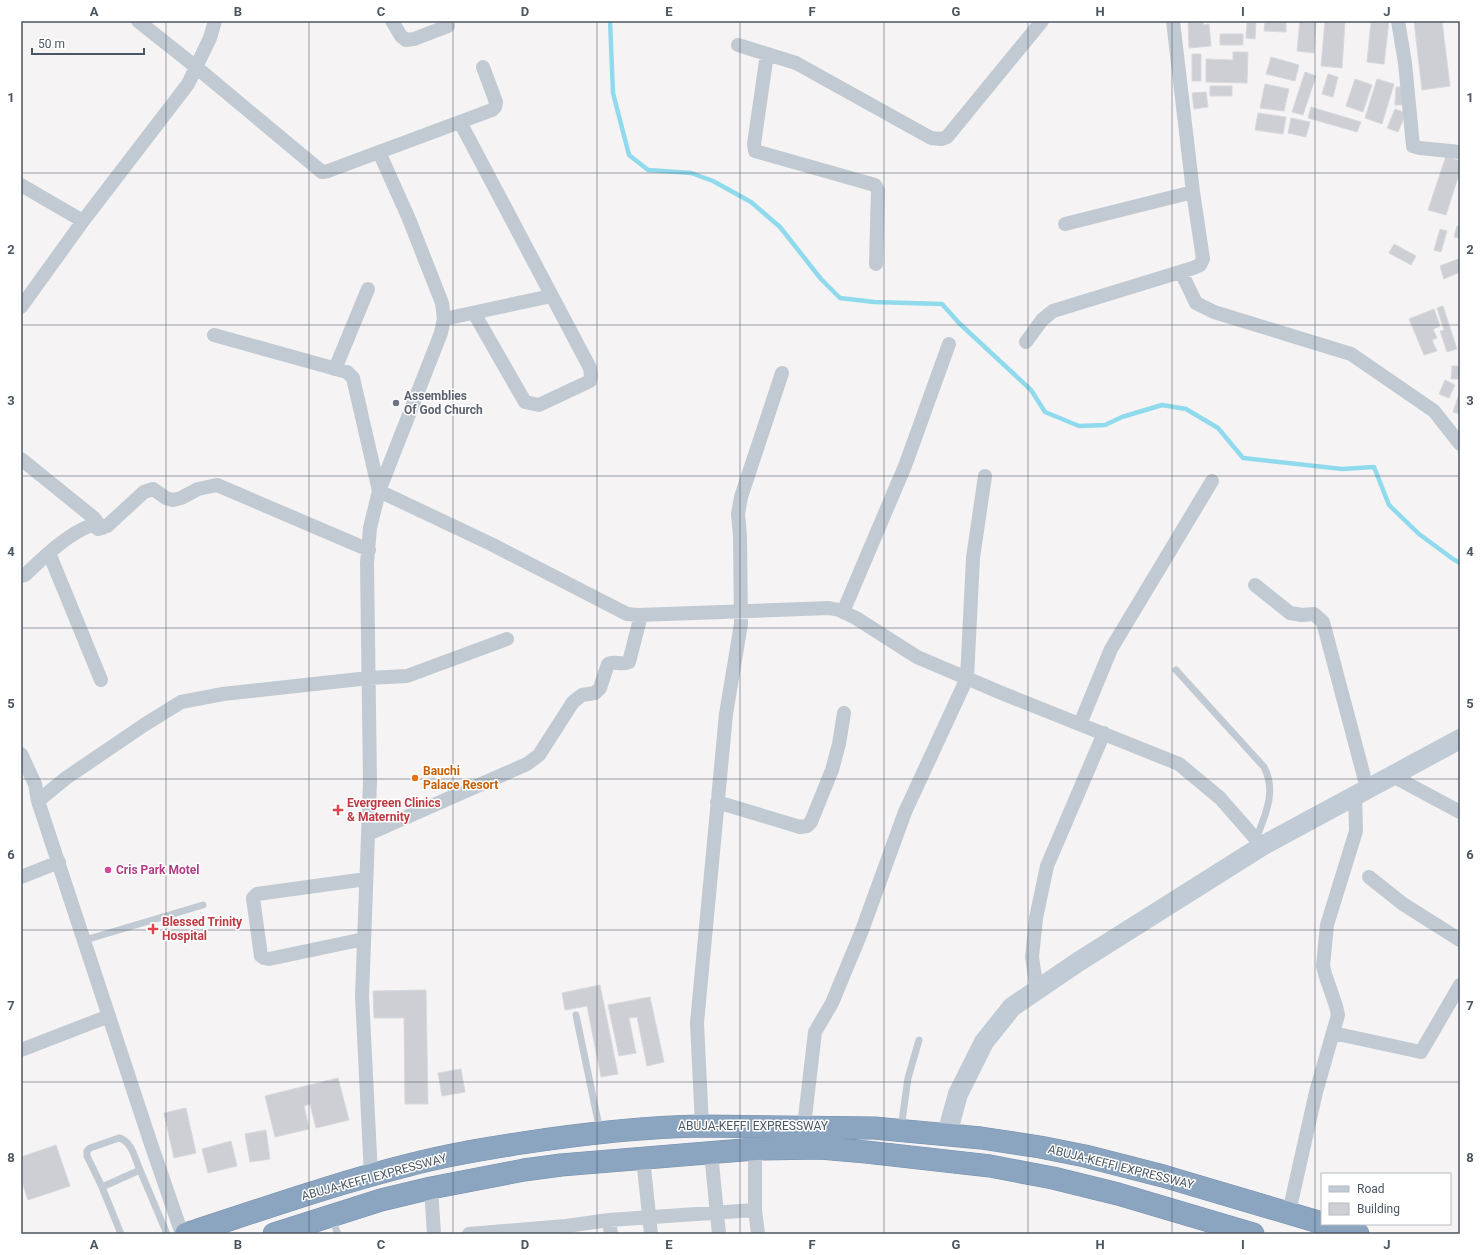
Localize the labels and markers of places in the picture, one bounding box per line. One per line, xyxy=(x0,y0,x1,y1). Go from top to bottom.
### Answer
place label: Assemblies Of God Church xyxy=(404,389,483,417)
marker: Assemblies Of God Church xyxy=(391,398,401,408)
place label: Bauchi Palace Resort xyxy=(423,764,498,792)
marker: Bauchi Palace Resort xyxy=(410,773,420,783)
place label: Evergreen Clinics & Maternity xyxy=(347,796,441,824)
marker: Evergreen Clinics & Maternity xyxy=(332,804,344,816)
place label: Cris Park Motel xyxy=(116,863,199,877)
marker: Cris Park Motel xyxy=(103,865,113,875)
place label: Blessed Trinity Hospital xyxy=(162,915,243,943)
marker: Blessed Trinity Hospital xyxy=(147,923,159,935)

